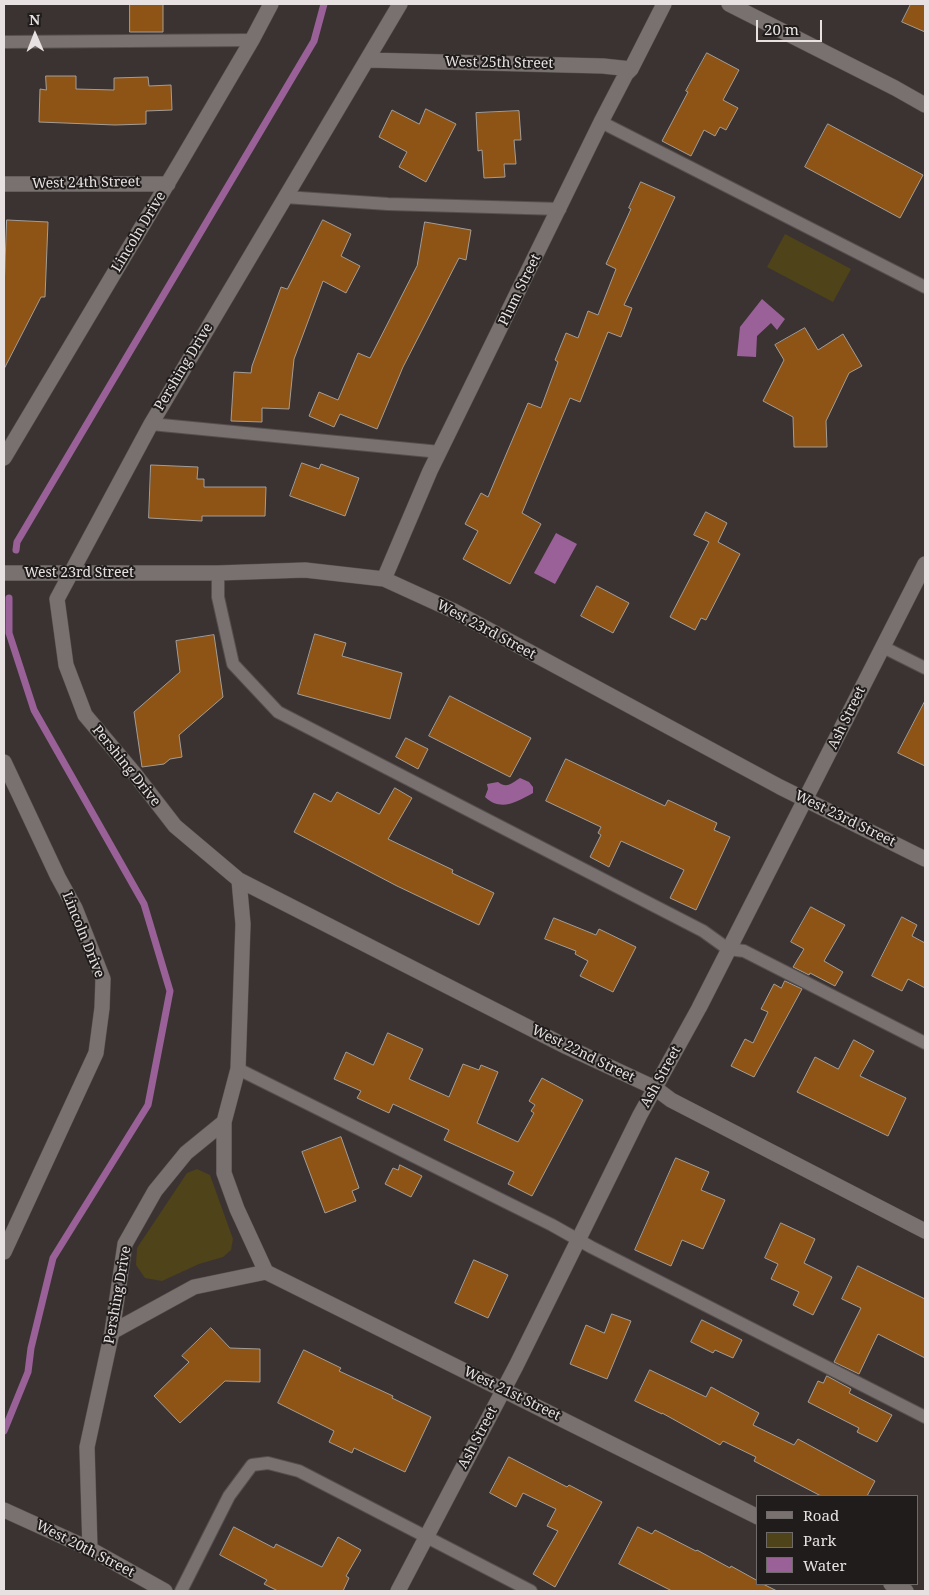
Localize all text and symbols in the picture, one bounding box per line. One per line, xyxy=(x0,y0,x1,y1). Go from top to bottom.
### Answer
north arrow xyxy=(10,10,60,60)
text: N xyxy=(29,10,40,29)
scale bar xyxy=(759,10,825,42)
text: 20 m xyxy=(764,19,799,39)
street label: West 25th Street xyxy=(445,54,553,72)
street label: West 24th Street xyxy=(32,174,140,192)
street label: Lincoln Drive xyxy=(108,189,170,275)
street label: Plum Street xyxy=(495,251,545,329)
street label: Pershing Drive xyxy=(151,320,217,414)
street label: West 23rd Street xyxy=(24,565,134,581)
street label: West 23rd Street xyxy=(434,597,538,663)
street label: Ash Street xyxy=(825,684,869,752)
street label: Pershing Drive xyxy=(88,722,164,810)
street label: West 23rd Street xyxy=(792,787,898,851)
street label: Lincoln Drive xyxy=(58,890,108,980)
street label: West 22nd Street xyxy=(529,1022,637,1086)
street label: Ash Street xyxy=(637,1043,685,1111)
street label: Pershing Drive xyxy=(101,1245,135,1345)
street label: West 21st Street xyxy=(461,1363,563,1425)
street label: Ash Street xyxy=(455,1404,501,1472)
legend xyxy=(756,1495,919,1585)
text: Road xyxy=(803,1505,839,1525)
street label: West 20th Street xyxy=(33,1517,137,1581)
text: Park xyxy=(803,1530,836,1550)
text: Water xyxy=(803,1555,846,1575)

